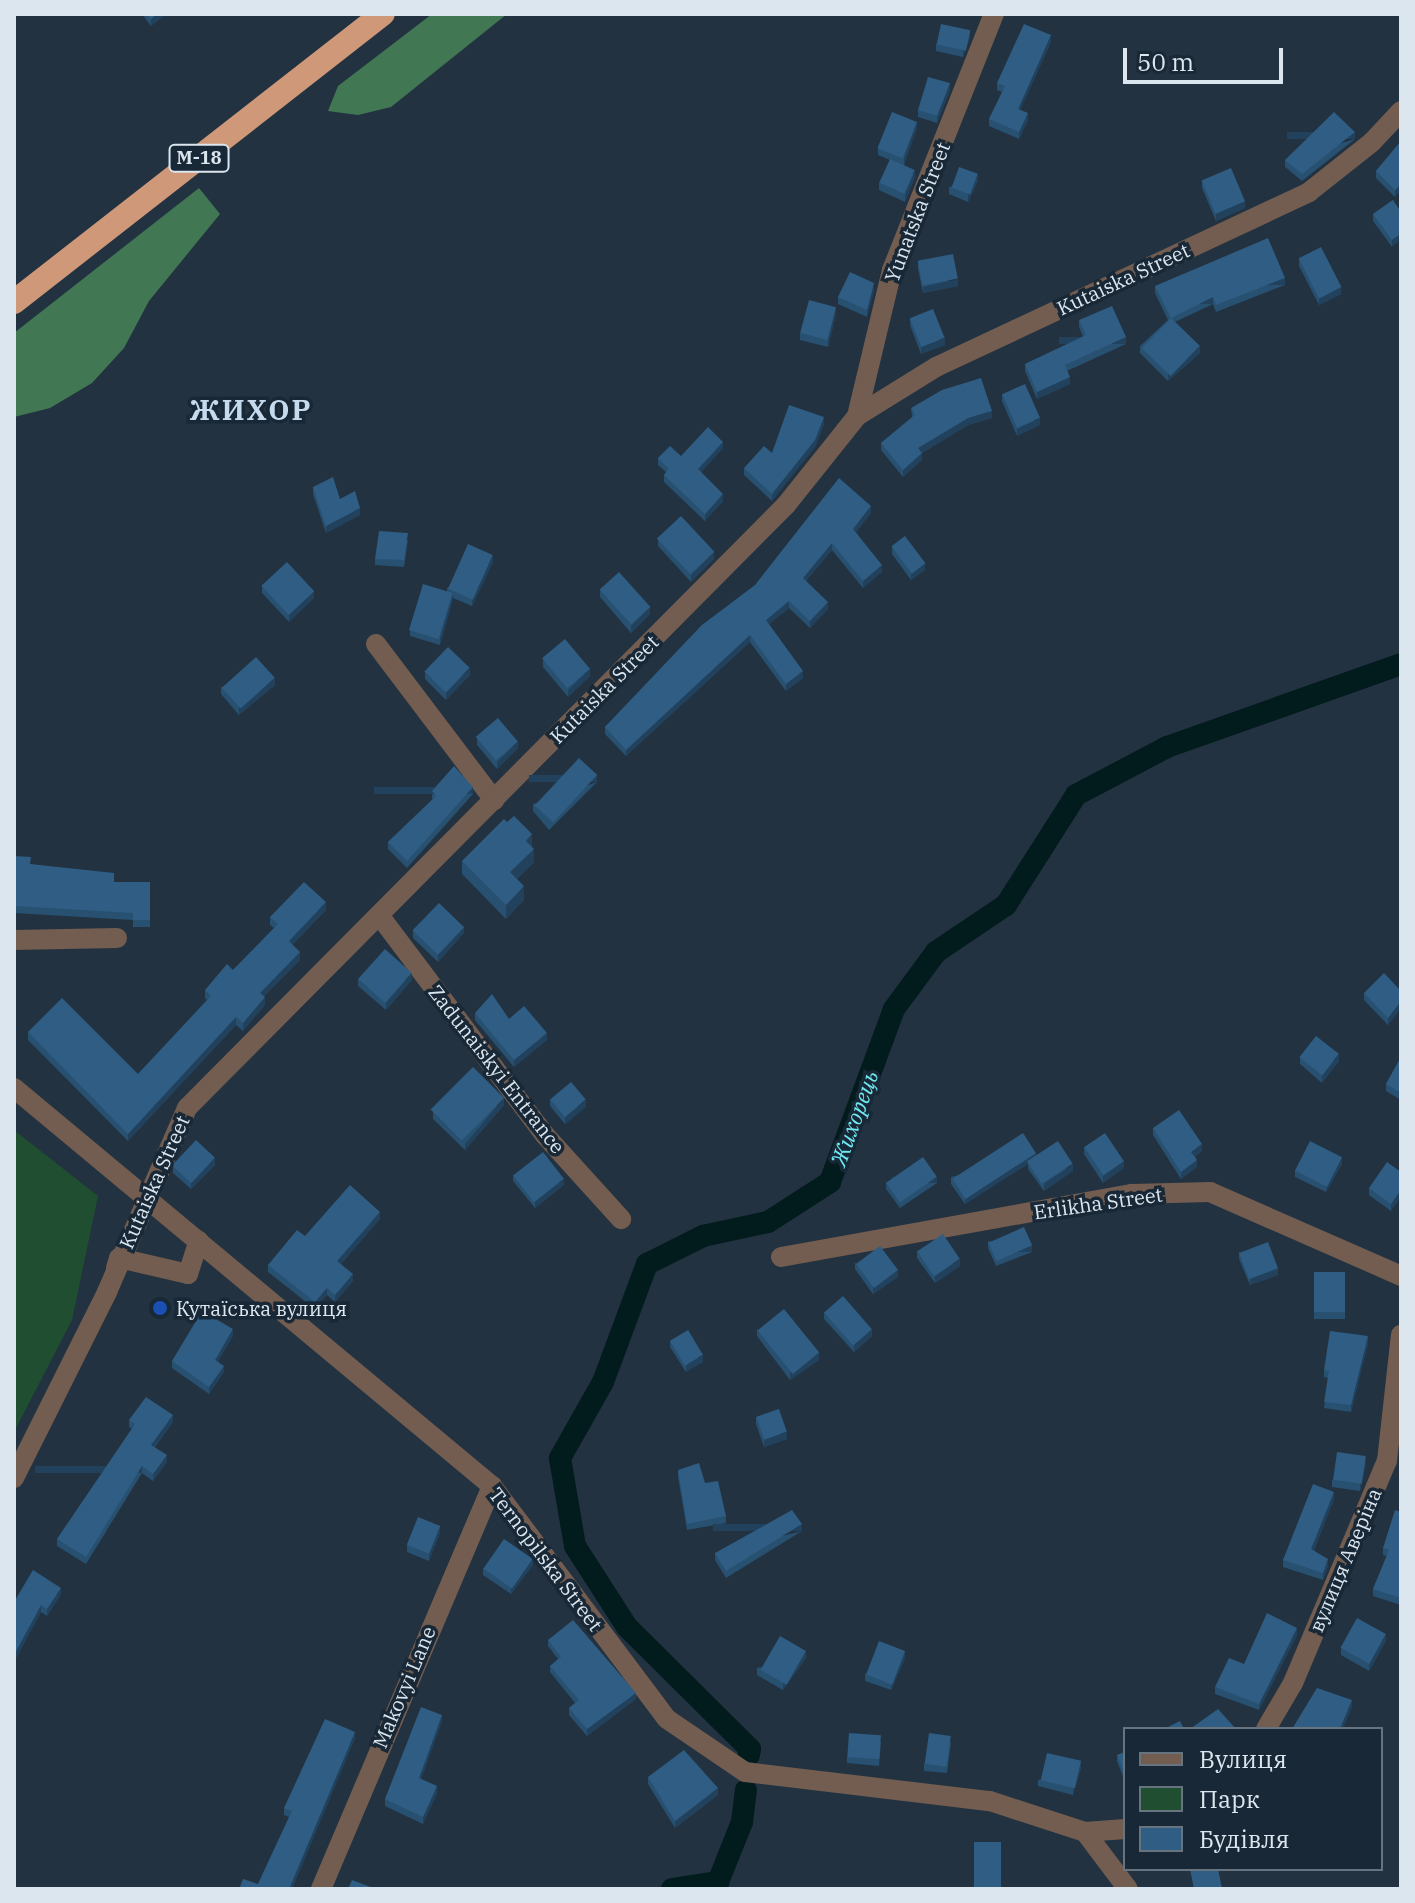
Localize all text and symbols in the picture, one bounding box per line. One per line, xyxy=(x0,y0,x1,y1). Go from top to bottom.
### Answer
scale bar xyxy=(1127,32,1287,82)
text: 50 m xyxy=(1137,46,1194,78)
street label: Yunatska Street xyxy=(879,139,955,285)
road number: М-18 xyxy=(167,144,231,172)
street label: Kutaiska Street xyxy=(1053,238,1193,320)
district label: ЖИХОР xyxy=(190,393,312,427)
street label: Kutaiska Street xyxy=(545,630,663,748)
street label: Zadunaiskyi Entrance xyxy=(424,980,570,1158)
water label: Жихорець xyxy=(825,1067,883,1169)
street label: Kutaiska Street xyxy=(114,1112,194,1252)
street label: Erlikha Street xyxy=(1032,1182,1164,1224)
place label: Кутаїська вулиця xyxy=(176,1296,347,1320)
marker: Кутаїська вулиця xyxy=(151,1299,169,1317)
street label: Ternopilska Street xyxy=(484,1482,608,1636)
street label: вулиця Аверіна xyxy=(1304,1484,1386,1636)
street label: Makovyi Lane xyxy=(368,1623,440,1751)
legend xyxy=(1123,1727,1383,1871)
text: Вулиця xyxy=(1199,1743,1287,1775)
text: Парк xyxy=(1199,1783,1260,1815)
text: Будівля xyxy=(1199,1823,1290,1855)

